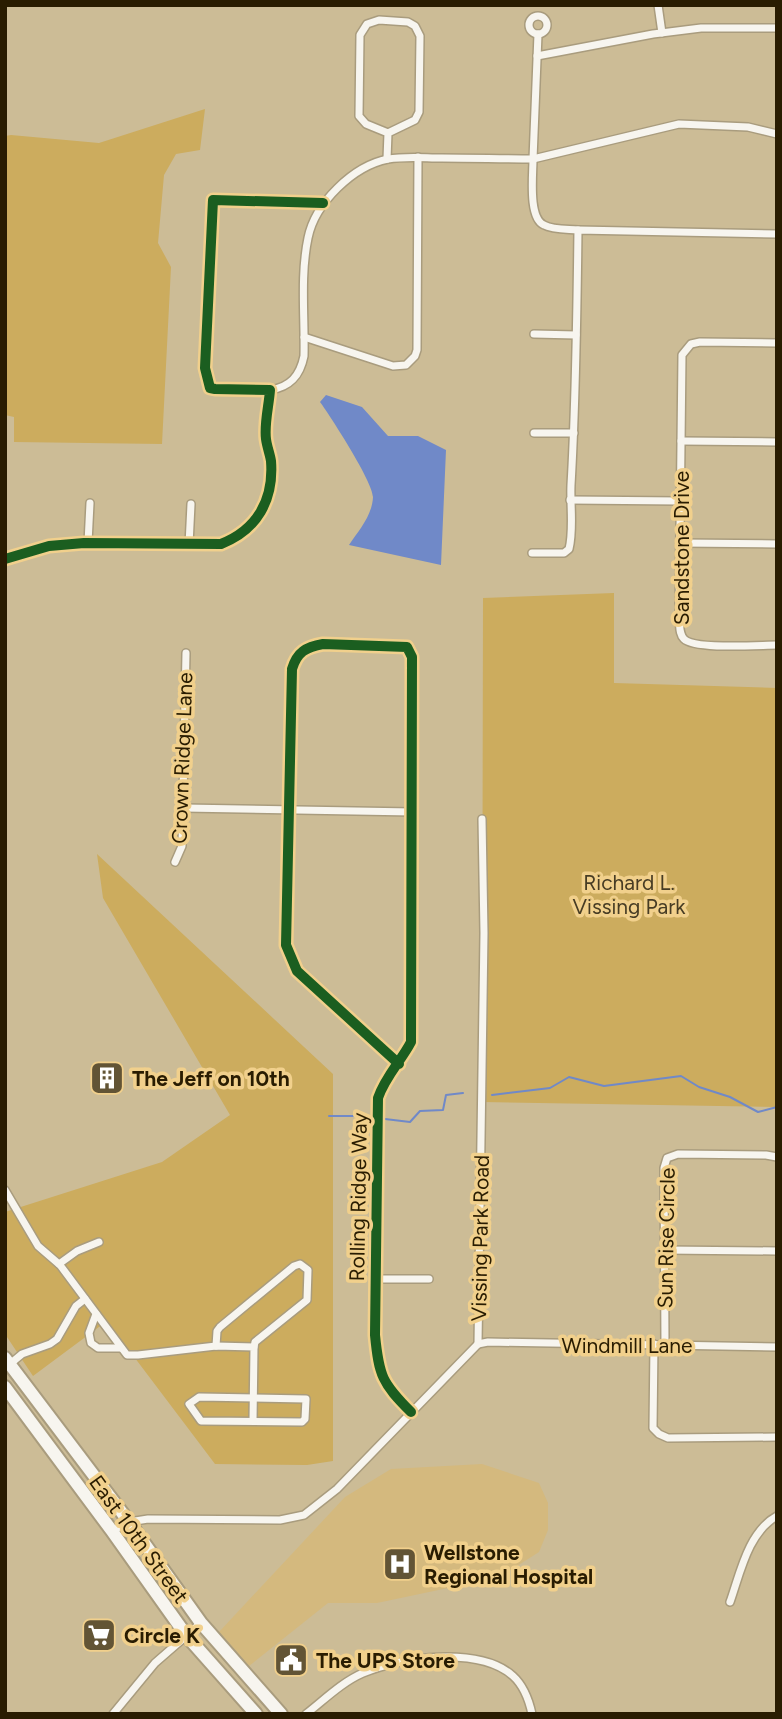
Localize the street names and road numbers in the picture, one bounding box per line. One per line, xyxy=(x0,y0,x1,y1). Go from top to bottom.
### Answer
street label: Sandstone Drive xyxy=(669,471,694,625)
street label: Crown Ridge Lane xyxy=(167,672,197,844)
street label: Rolling Ridge Way xyxy=(344,1112,372,1282)
street label: Vissing Park Road xyxy=(466,1155,494,1321)
street label: Sun Rise Circle xyxy=(652,1168,680,1308)
street label: Windmill Lane xyxy=(561,1333,693,1358)
street label: East 10th Street xyxy=(84,1470,194,1608)

